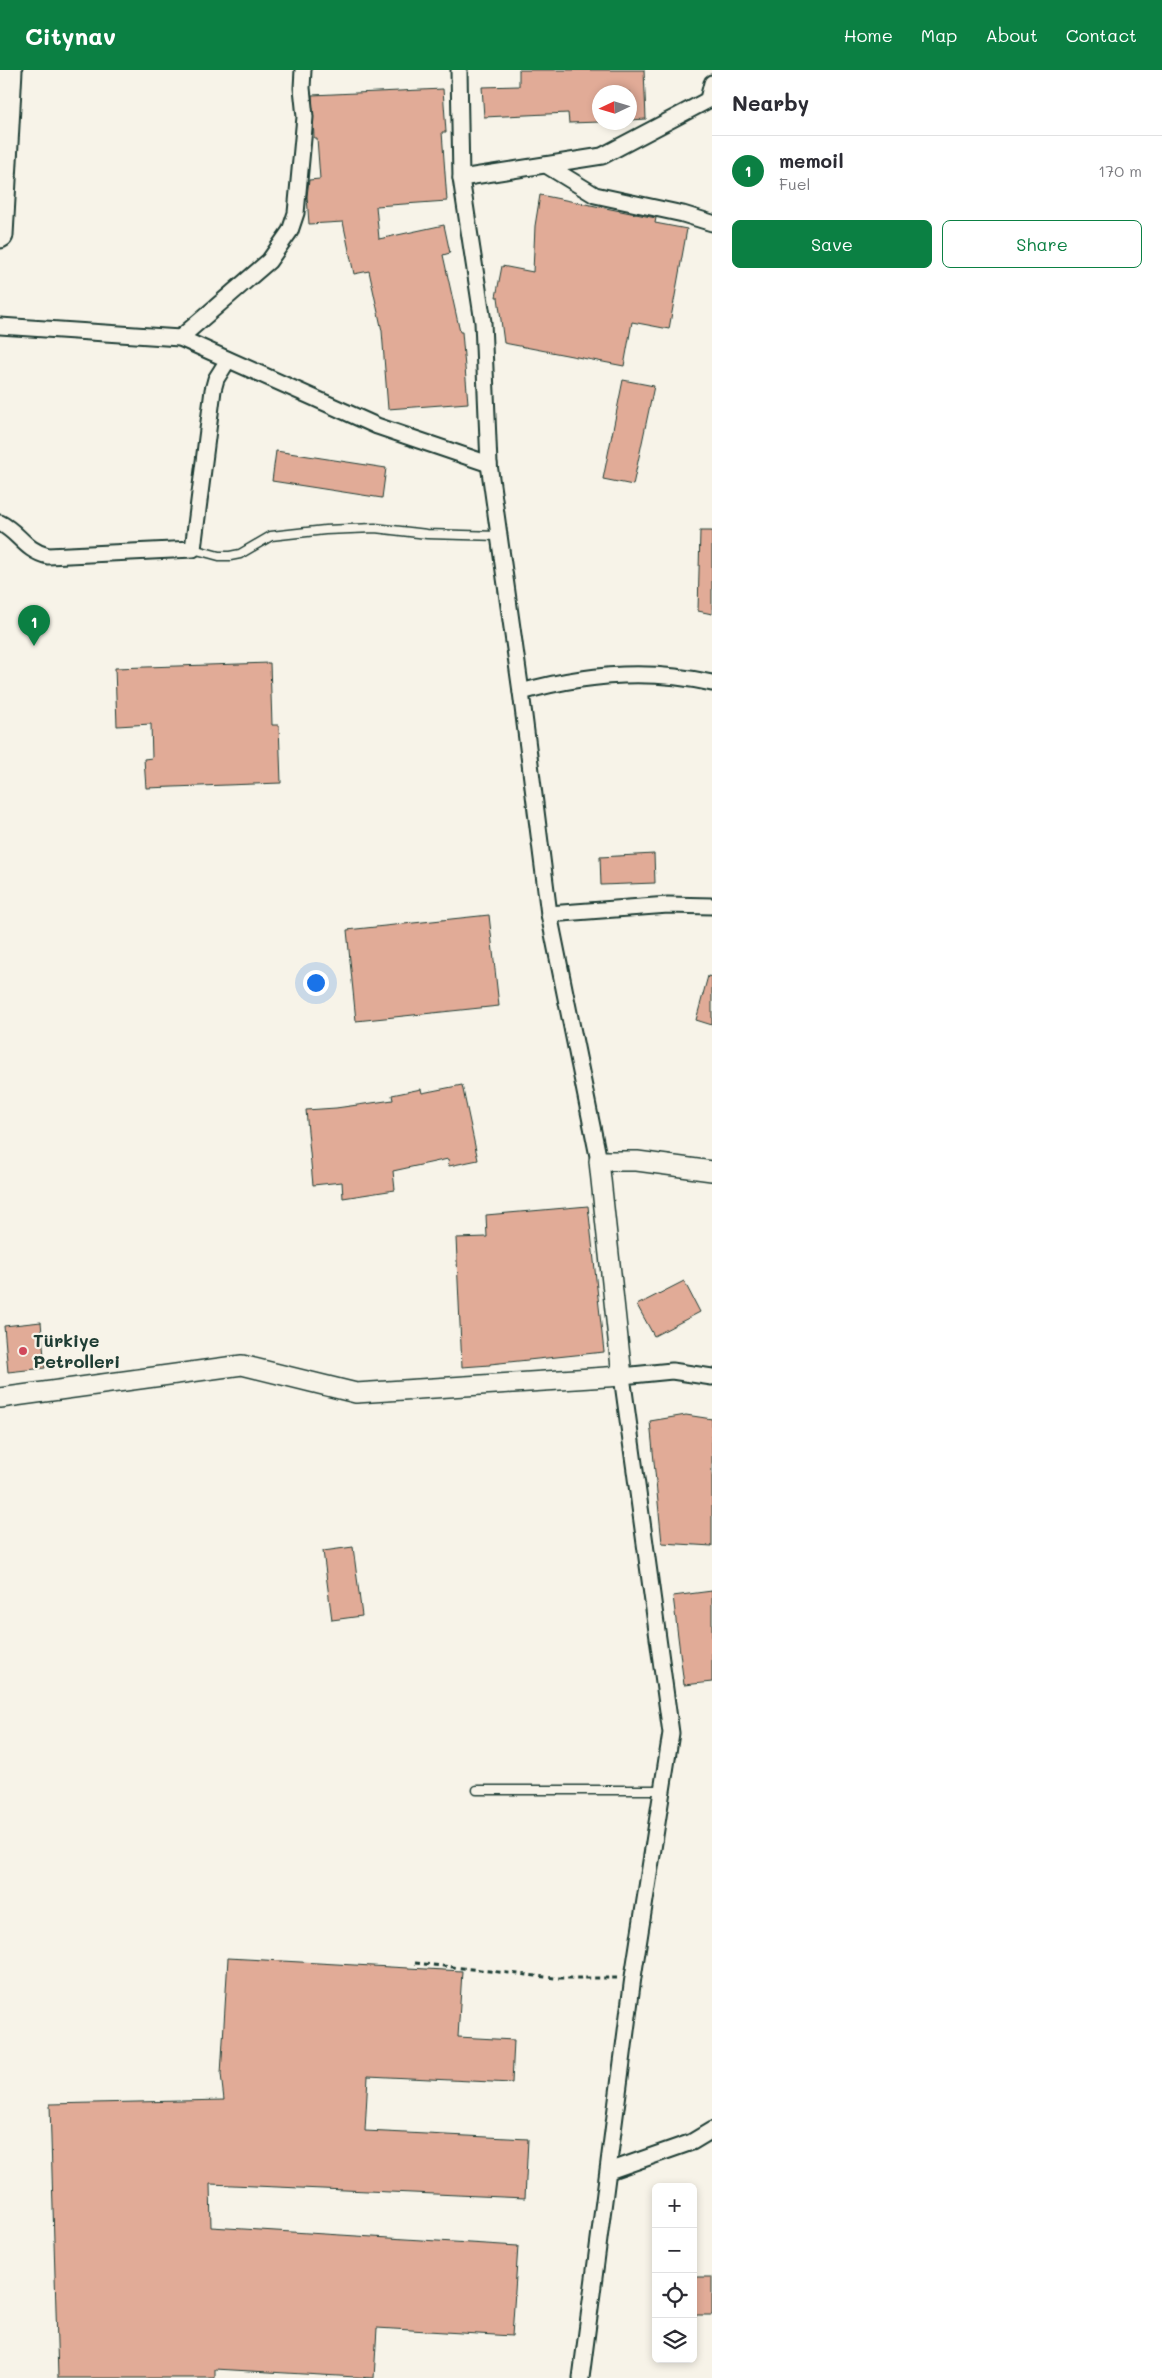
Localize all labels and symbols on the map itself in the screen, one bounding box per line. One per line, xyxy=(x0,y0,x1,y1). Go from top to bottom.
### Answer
north arrow xyxy=(592,85,637,130)
pin: 1 xyxy=(18,605,50,646)
your location xyxy=(303,970,329,996)
place label: Türkiye Petrolleri xyxy=(33,1328,120,1373)
marker: Türkiye Petrolleri xyxy=(17,1345,29,1357)

